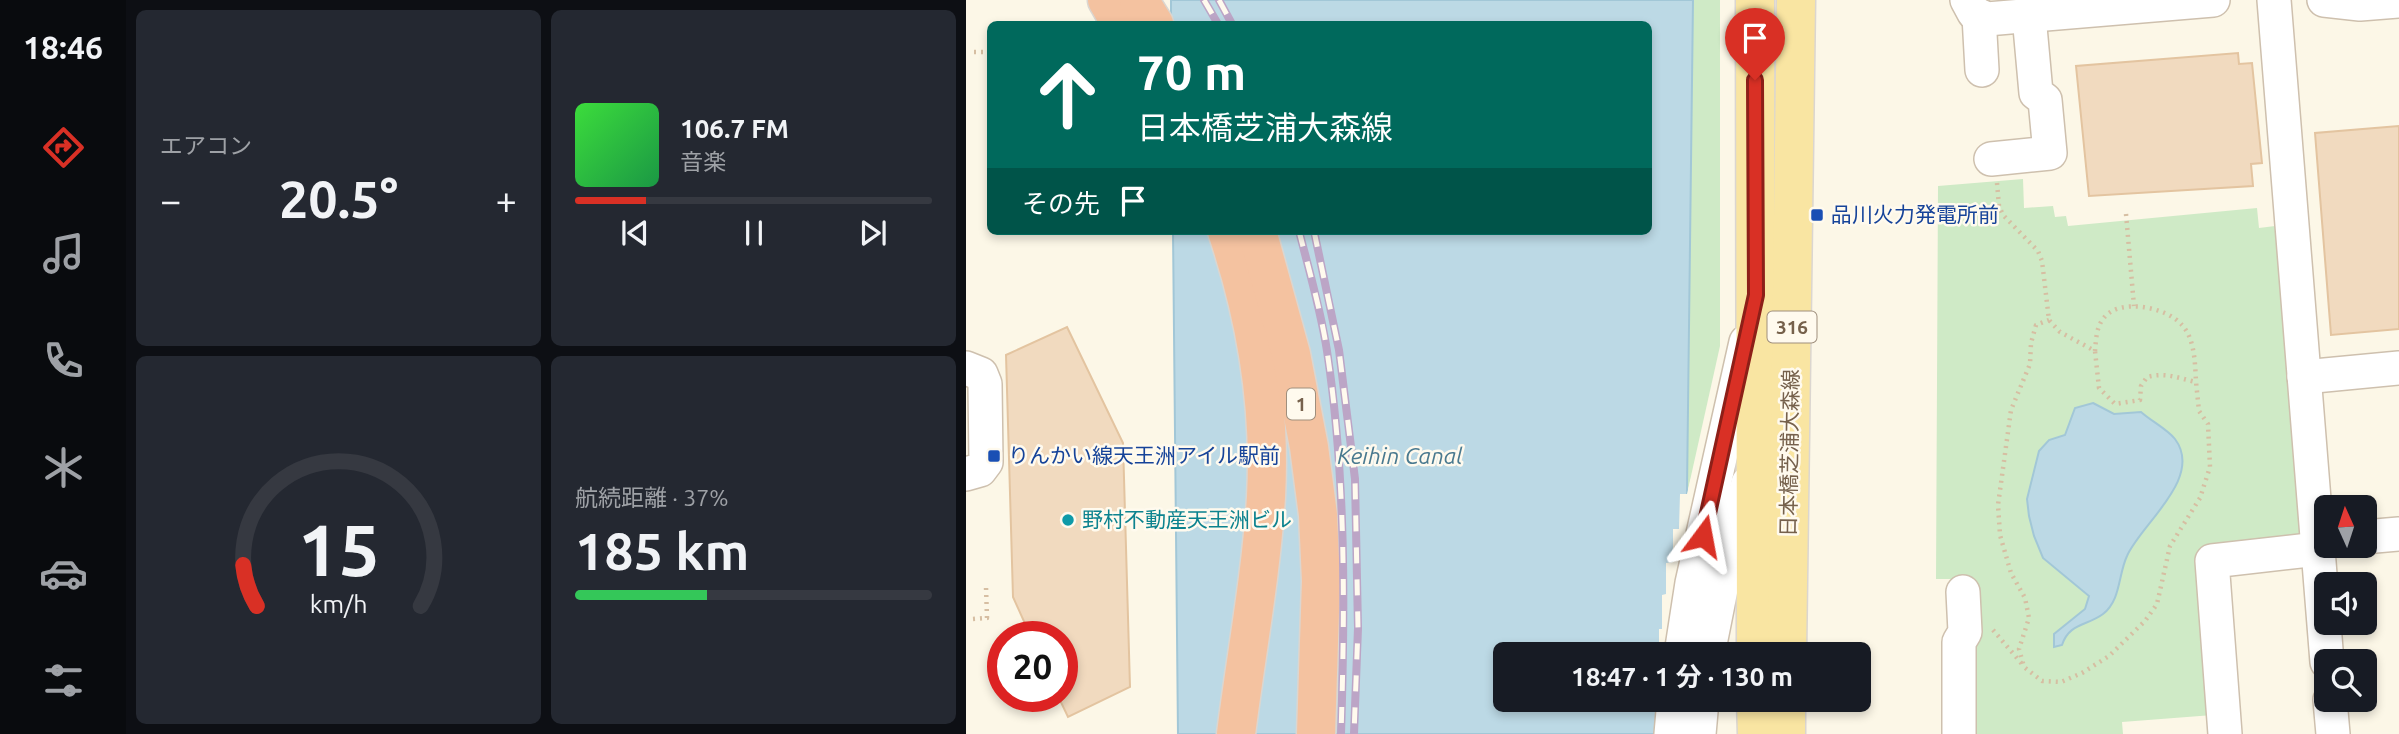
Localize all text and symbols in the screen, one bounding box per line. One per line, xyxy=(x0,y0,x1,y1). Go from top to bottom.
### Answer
pin xyxy=(1725,8,1785,80)
icon: arrive xyxy=(1736,19,1774,57)
text: 18:46 xyxy=(23,29,103,65)
text: 70 m xyxy=(1137,44,1246,99)
icon: ahead xyxy=(1022,49,1113,140)
text: 日本橋芝浦大森線 xyxy=(1137,109,1393,145)
text: 106.7 FM xyxy=(680,114,789,143)
icon: directions xyxy=(39,123,88,172)
text: エアコン xyxy=(160,133,252,158)
text: 音楽 xyxy=(680,149,726,174)
text: 20.5° xyxy=(279,170,398,228)
text: − xyxy=(160,179,181,221)
text: + xyxy=(496,179,517,221)
icon: arrive xyxy=(1114,182,1152,220)
text: その先 xyxy=(1022,189,1100,218)
place label: 品川火力発電所前 xyxy=(1831,202,1999,226)
marker: 品川火力発電所前 xyxy=(1809,207,1825,223)
icon: previous xyxy=(616,214,654,252)
icon: pause xyxy=(735,214,773,252)
icon: next xyxy=(854,214,892,252)
icon: music xyxy=(39,229,88,278)
road number: 316 xyxy=(1768,312,1816,342)
icon: phone xyxy=(39,336,88,385)
street label: 日本橋芝浦大森線 xyxy=(1776,369,1802,537)
road number: 1 xyxy=(1287,388,1315,420)
icon: climate xyxy=(39,443,88,492)
place label: りんかい線天王洲アイル駅前 xyxy=(1008,443,1280,467)
water label: Keihin Canal xyxy=(1337,443,1463,468)
marker: りんかい線天王洲アイル駅前 xyxy=(986,448,1002,464)
text: 航続距離 · 37% xyxy=(575,485,728,510)
north arrow xyxy=(2314,495,2376,558)
map controls xyxy=(2314,495,2377,712)
position arrow xyxy=(1666,499,1740,573)
place label: 野村不動産天王洲ビル xyxy=(1082,507,1292,531)
text: 15 xyxy=(297,508,380,590)
marker: 野村不動産天王洲ビル xyxy=(1060,512,1076,528)
text: 185 km xyxy=(575,522,749,580)
icon: car xyxy=(39,549,88,598)
button: sound xyxy=(2314,572,2377,635)
text: km/h xyxy=(310,590,367,618)
speed limit sign: 20 xyxy=(987,621,1078,712)
button: search xyxy=(2314,649,2377,712)
icon: filters xyxy=(39,656,88,705)
text: 18:47 · 1 分 · 130 m xyxy=(1571,662,1793,691)

